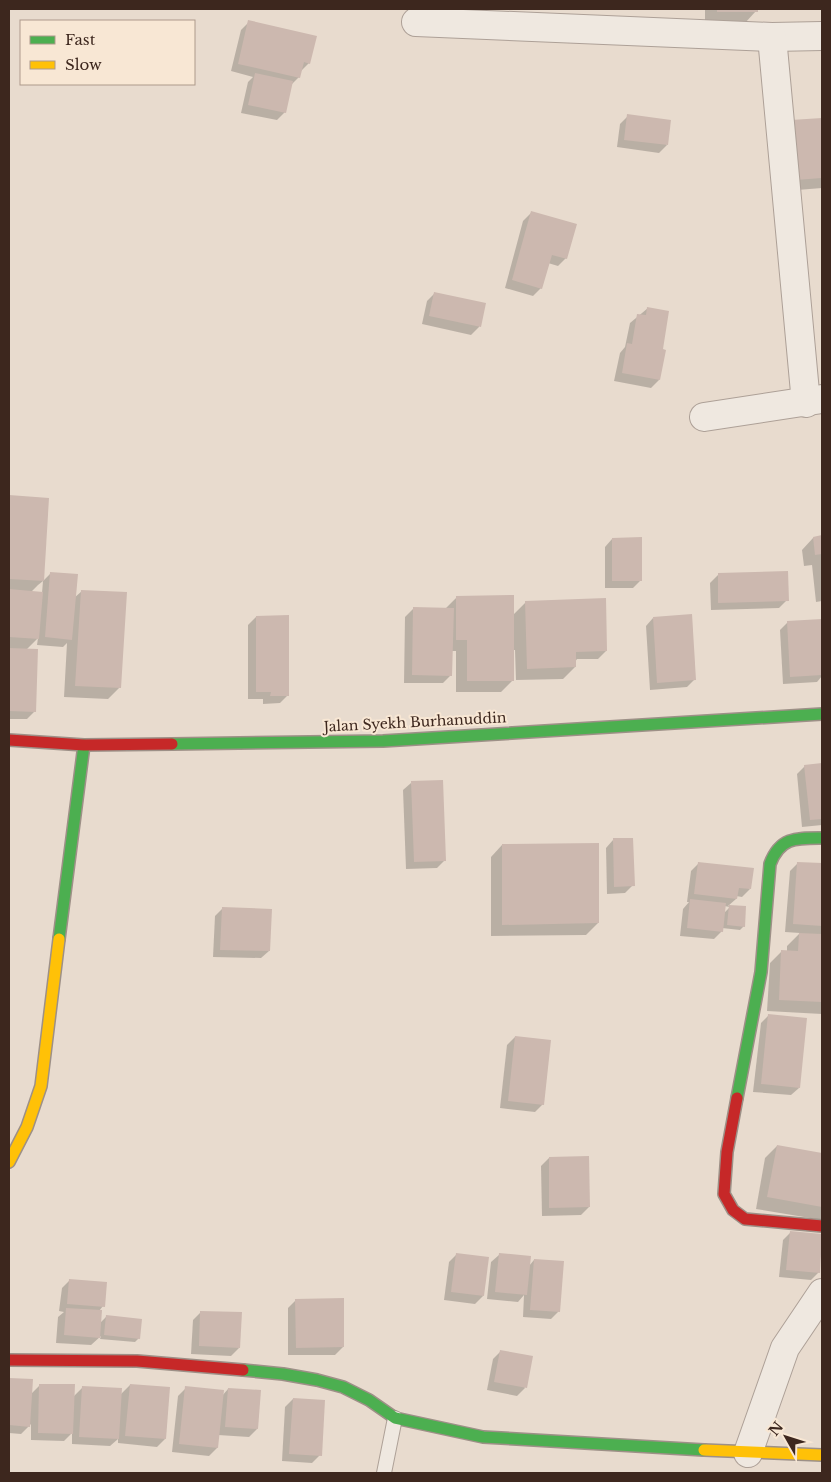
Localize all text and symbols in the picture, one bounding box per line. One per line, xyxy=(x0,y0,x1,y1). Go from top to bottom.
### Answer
legend xyxy=(20,20,195,85)
text: Fast xyxy=(65,30,96,49)
text: Slow xyxy=(65,55,102,74)
street label: Jalan Syekh Burhanuddin xyxy=(321,708,507,736)
north arrow xyxy=(761,1412,811,1462)
text: N xyxy=(765,1418,787,1440)

